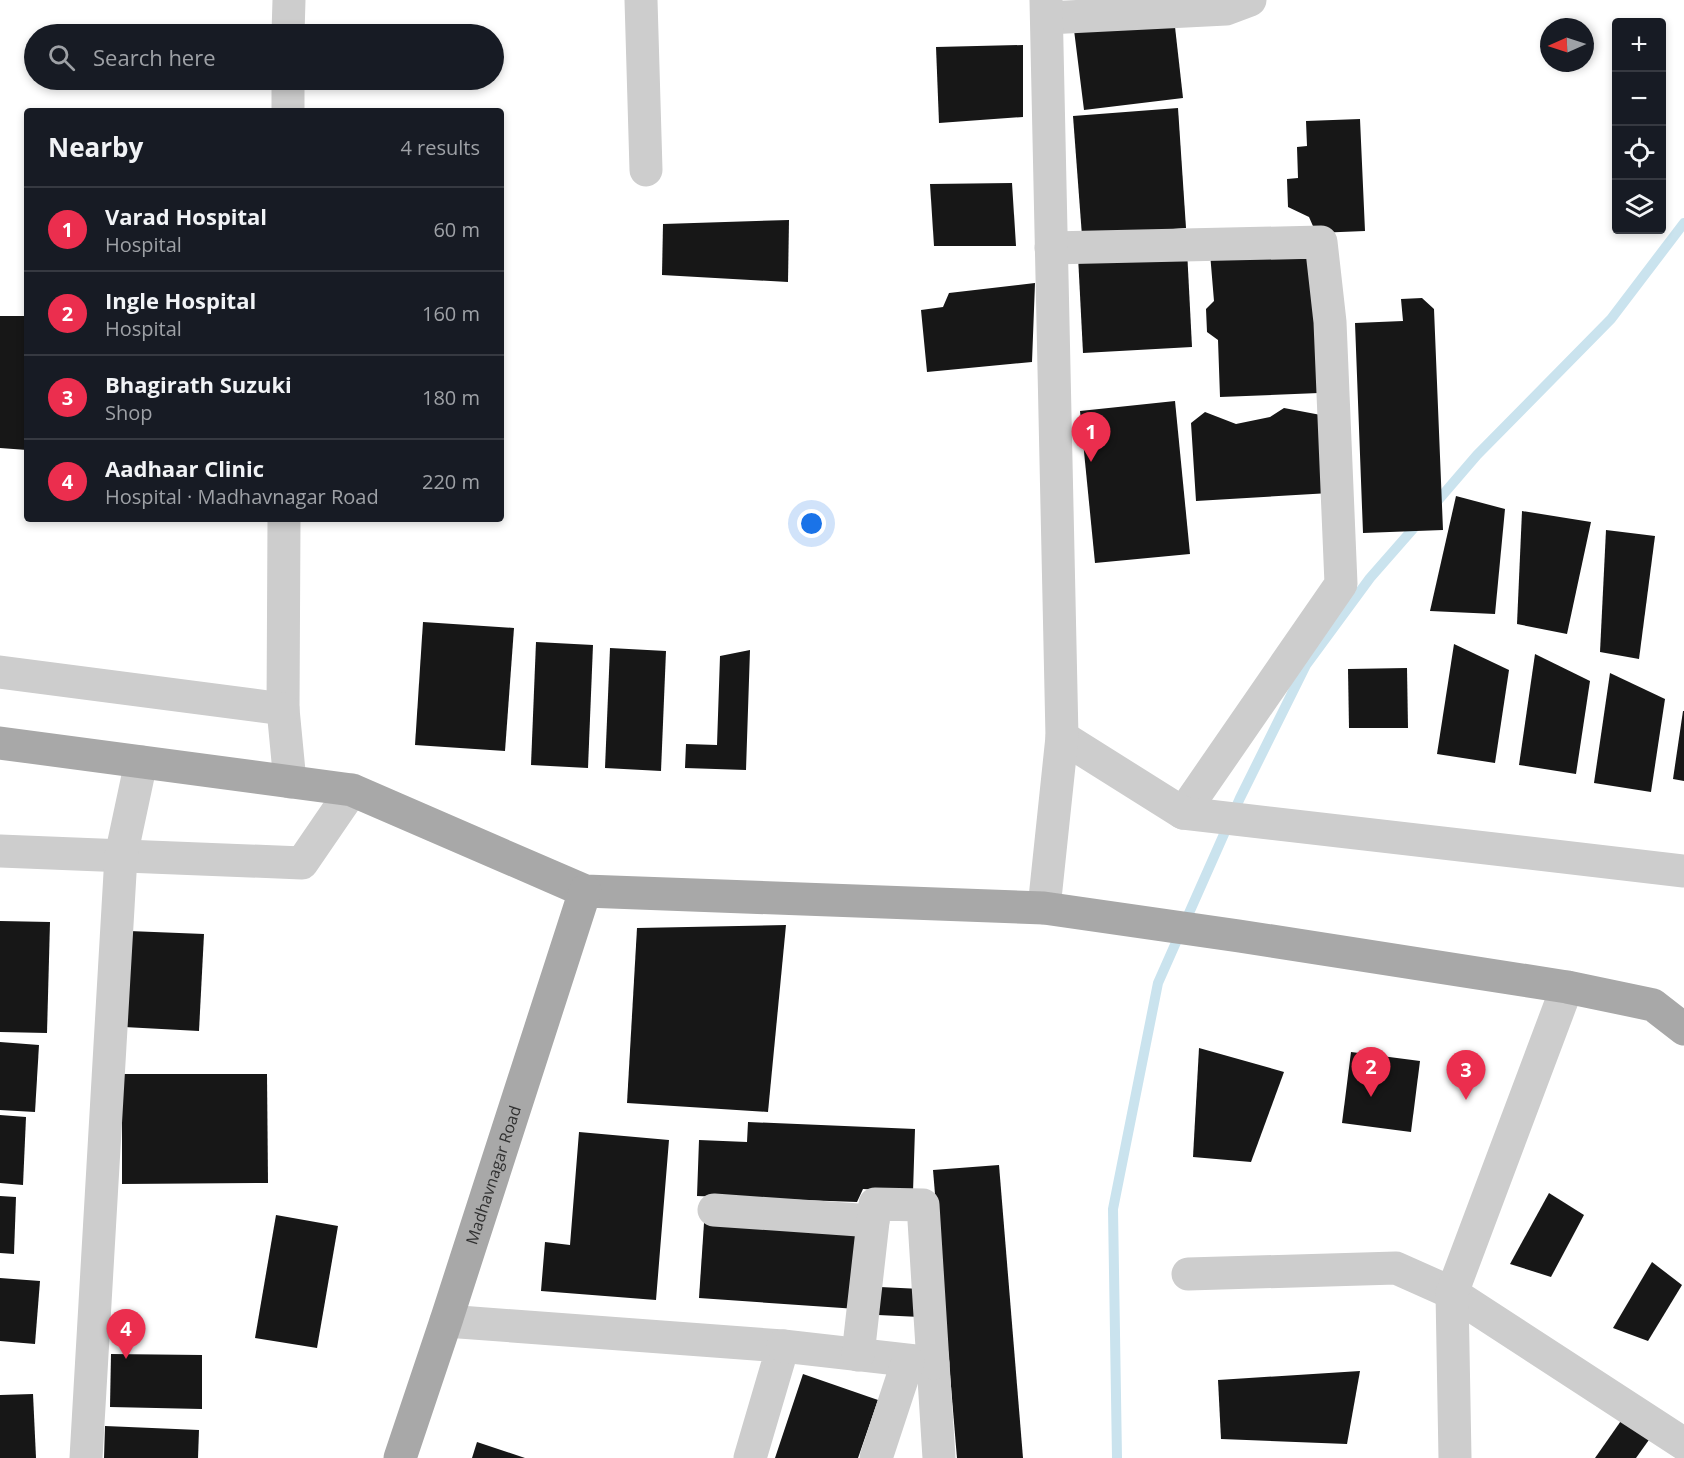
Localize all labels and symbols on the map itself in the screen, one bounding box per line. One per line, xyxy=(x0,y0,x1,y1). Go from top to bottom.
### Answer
north arrow xyxy=(1540,18,1594,72)
pin: 1 xyxy=(1072,412,1110,462)
your location xyxy=(797,509,826,538)
pin: 2 xyxy=(1352,1048,1390,1097)
pin: 3 xyxy=(1446,1050,1486,1100)
street label: Madhavnagar Road xyxy=(460,1103,526,1247)
pin: 4 xyxy=(106,1310,146,1359)

